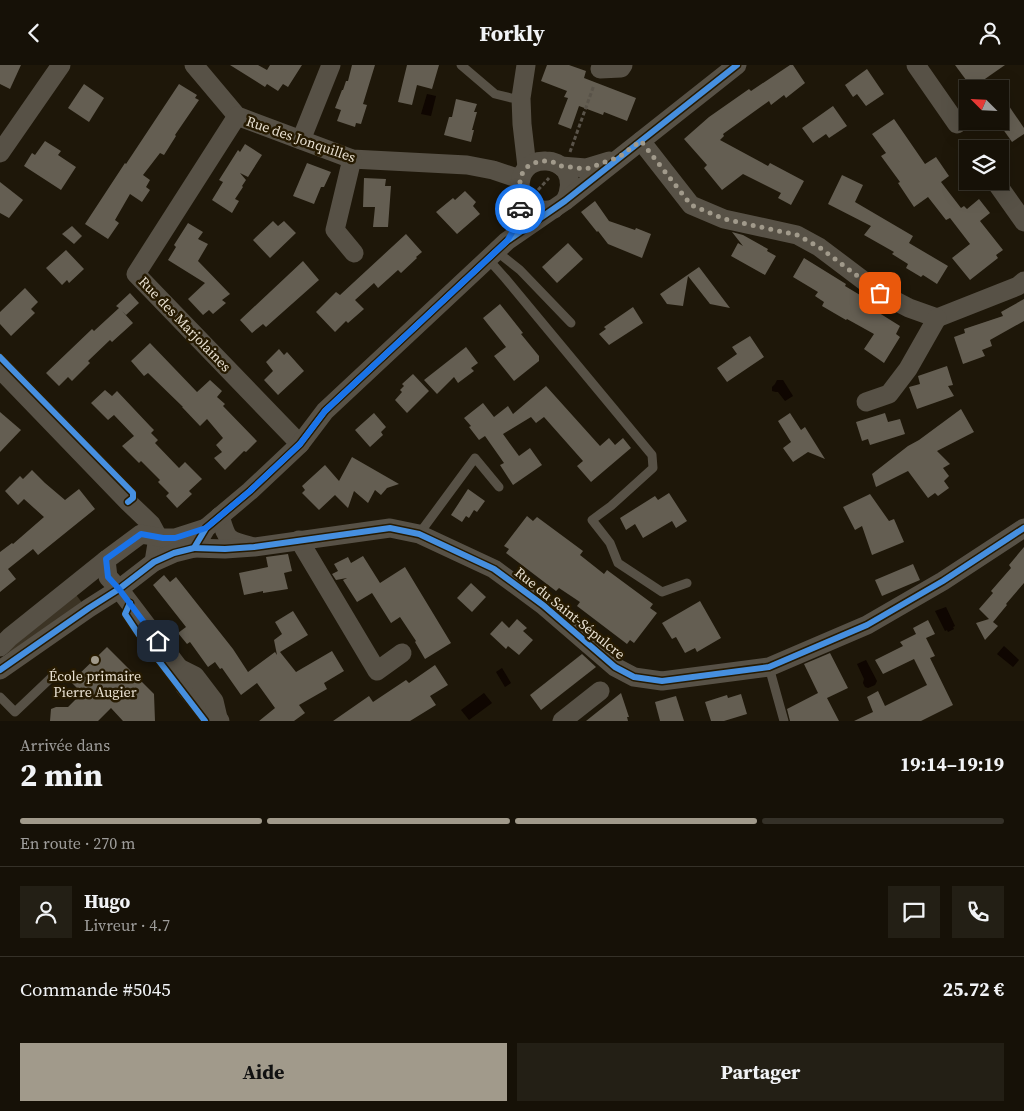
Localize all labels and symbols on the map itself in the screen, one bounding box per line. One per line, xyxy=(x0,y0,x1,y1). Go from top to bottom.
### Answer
north arrow xyxy=(959,80,1009,130)
street label: Rue des Jonquilles xyxy=(244,111,358,167)
courier xyxy=(495,184,545,234)
street label: Rue des Marjolaines xyxy=(134,272,236,376)
pin xyxy=(859,272,901,314)
street label: Rue du Saint-Sépulcre xyxy=(511,562,629,664)
pin xyxy=(137,620,179,662)
marker: École primaire Pierre Augier xyxy=(89,654,101,666)
place label: École primaire Pierre Augier xyxy=(49,666,141,702)

